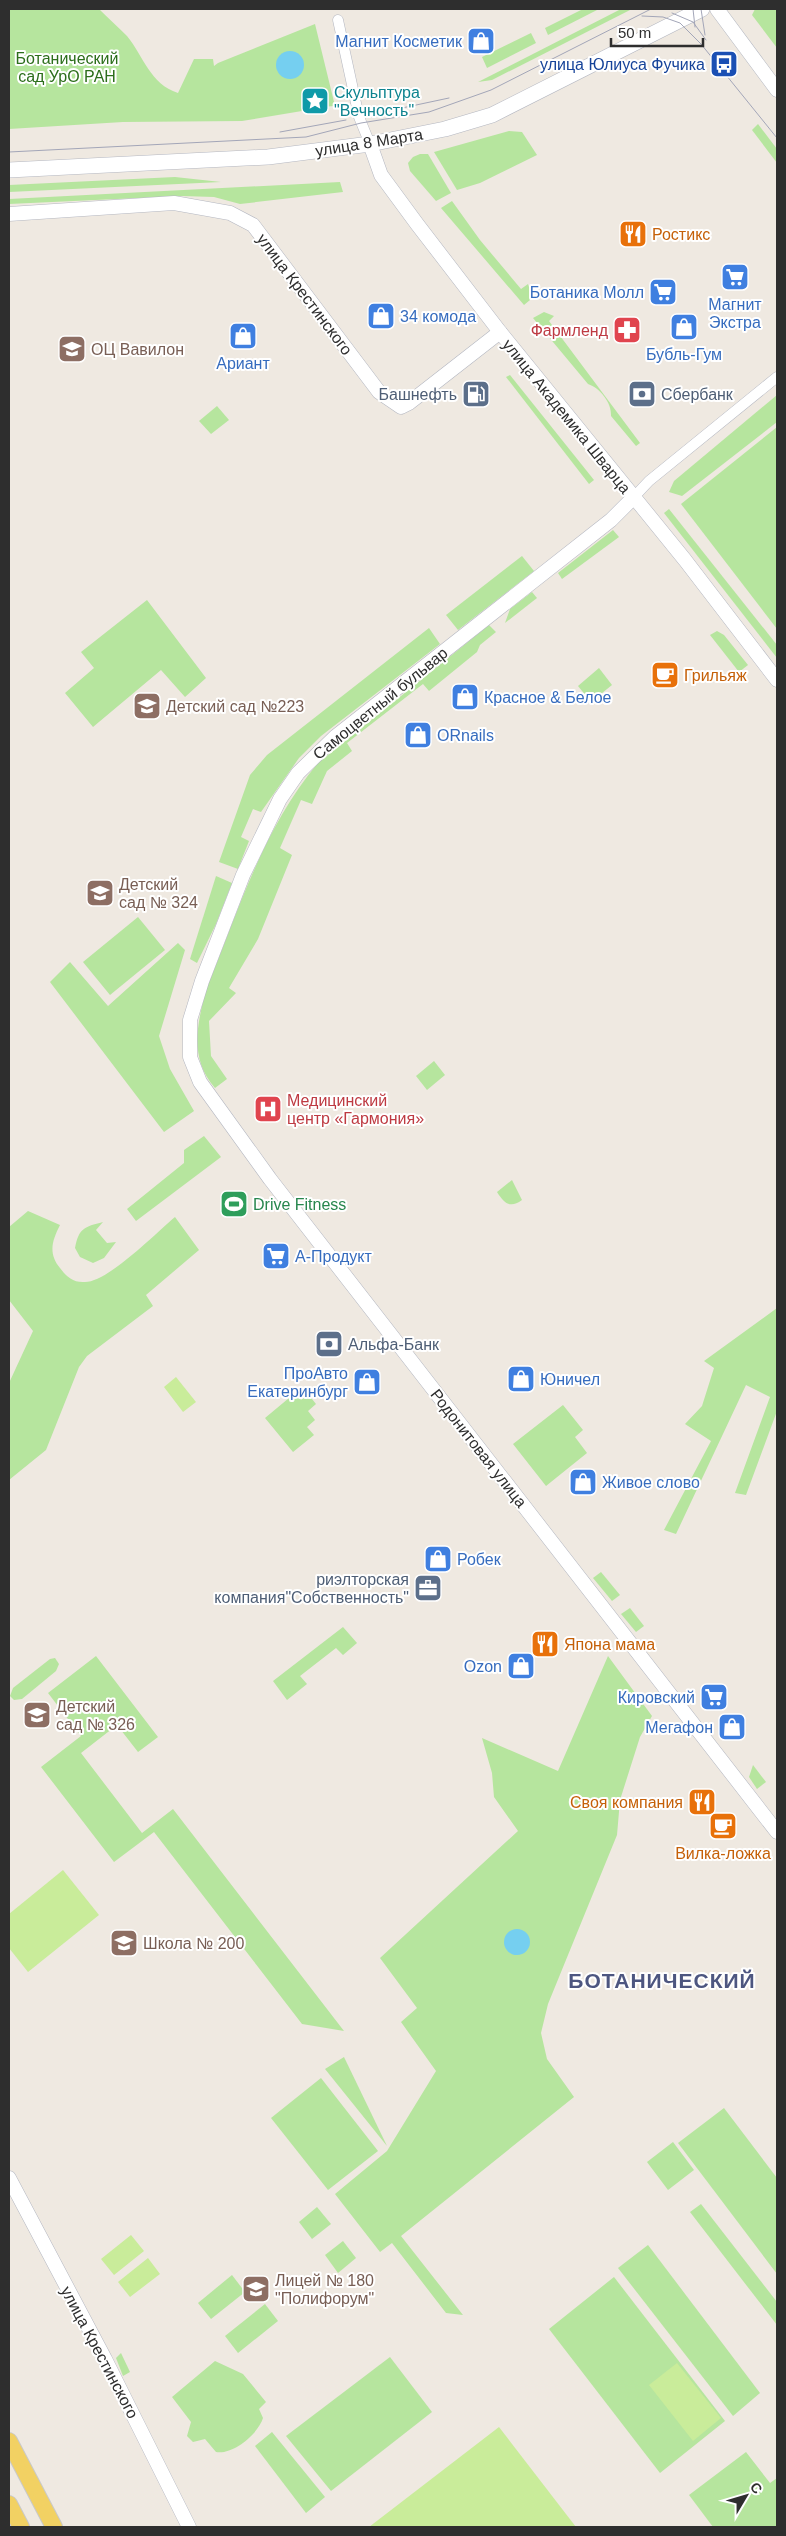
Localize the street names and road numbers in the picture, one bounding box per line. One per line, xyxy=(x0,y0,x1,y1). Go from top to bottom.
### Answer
street label: улица 8 Марта xyxy=(314,126,424,159)
street label: улица Крестинского xyxy=(254,230,356,358)
street label: улица Академика Шварца xyxy=(499,336,634,497)
street label: Самоцветный бульвар xyxy=(310,644,451,763)
street label: Родонитовая улица xyxy=(427,1386,530,1511)
street label: улица Крестинского xyxy=(58,2283,142,2421)

